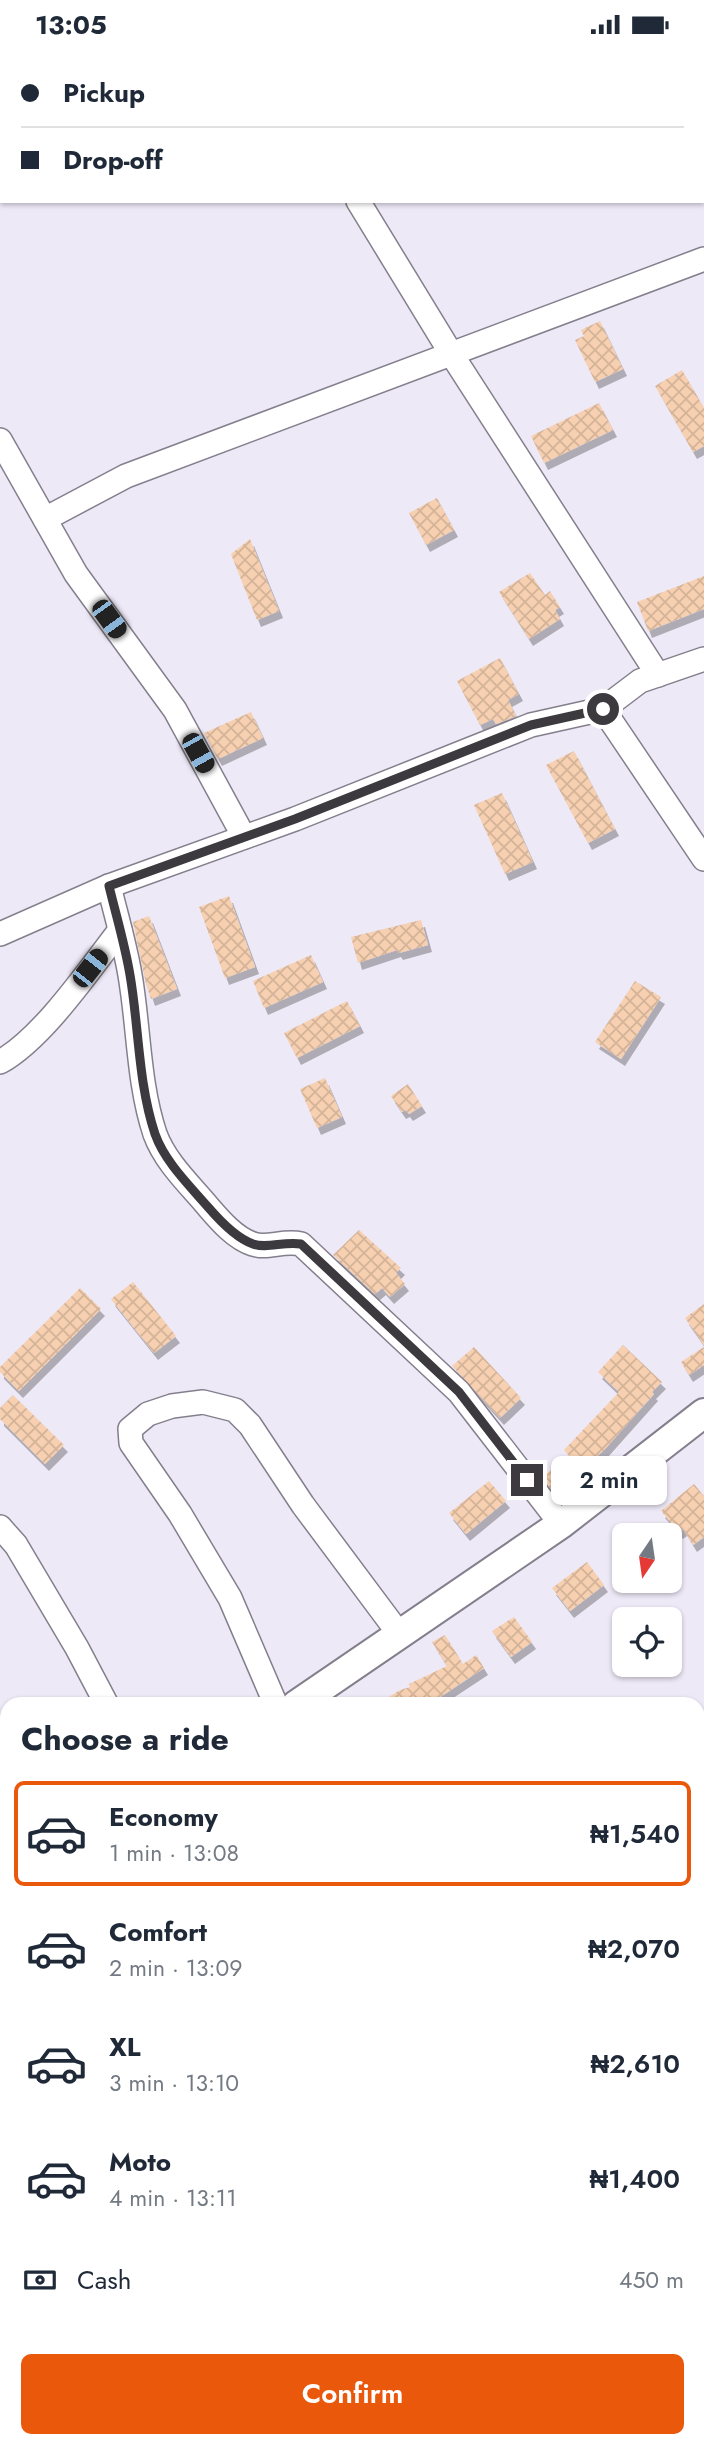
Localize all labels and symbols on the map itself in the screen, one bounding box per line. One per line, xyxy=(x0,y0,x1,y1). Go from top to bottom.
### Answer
car xyxy=(89,596,130,642)
route start xyxy=(587,693,619,725)
car xyxy=(179,730,218,776)
car xyxy=(69,945,112,991)
callout: 2 min xyxy=(552,1455,667,1505)
route end xyxy=(511,1464,543,1496)
north arrow xyxy=(612,1523,682,1593)

